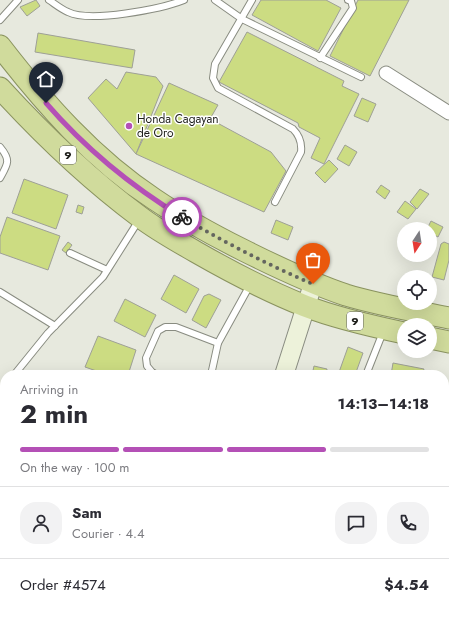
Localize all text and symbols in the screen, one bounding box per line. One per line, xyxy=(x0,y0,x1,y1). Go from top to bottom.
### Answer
pin xyxy=(29,62,63,103)
icon: home xyxy=(35,68,57,90)
place label: Honda Cagayan de Oro xyxy=(137,110,219,142)
marker: Honda Cagayan de Oro xyxy=(124,121,134,131)
road number: 9 xyxy=(60,146,76,164)
courier xyxy=(162,197,202,237)
icon: bike xyxy=(171,206,193,228)
north arrow xyxy=(397,222,437,262)
map controls xyxy=(397,222,437,358)
pin xyxy=(296,243,330,284)
icon: bag xyxy=(302,249,324,271)
button: locate xyxy=(397,270,437,310)
road number: 9 xyxy=(347,312,363,330)
button: layers xyxy=(397,318,437,358)
text: Arriving in xyxy=(20,380,78,399)
text: 14:13–14:18 xyxy=(337,393,429,415)
text: 2 min xyxy=(20,395,88,433)
text: On the way · 100 m xyxy=(20,458,129,477)
button: person xyxy=(20,502,62,544)
text: Sam xyxy=(72,502,102,524)
button: chat xyxy=(335,502,377,544)
button: phone xyxy=(387,502,429,544)
text: Courier · 4.4 xyxy=(72,524,145,543)
text: Order #4574 xyxy=(20,574,106,596)
text: $4.54 xyxy=(384,574,429,596)

